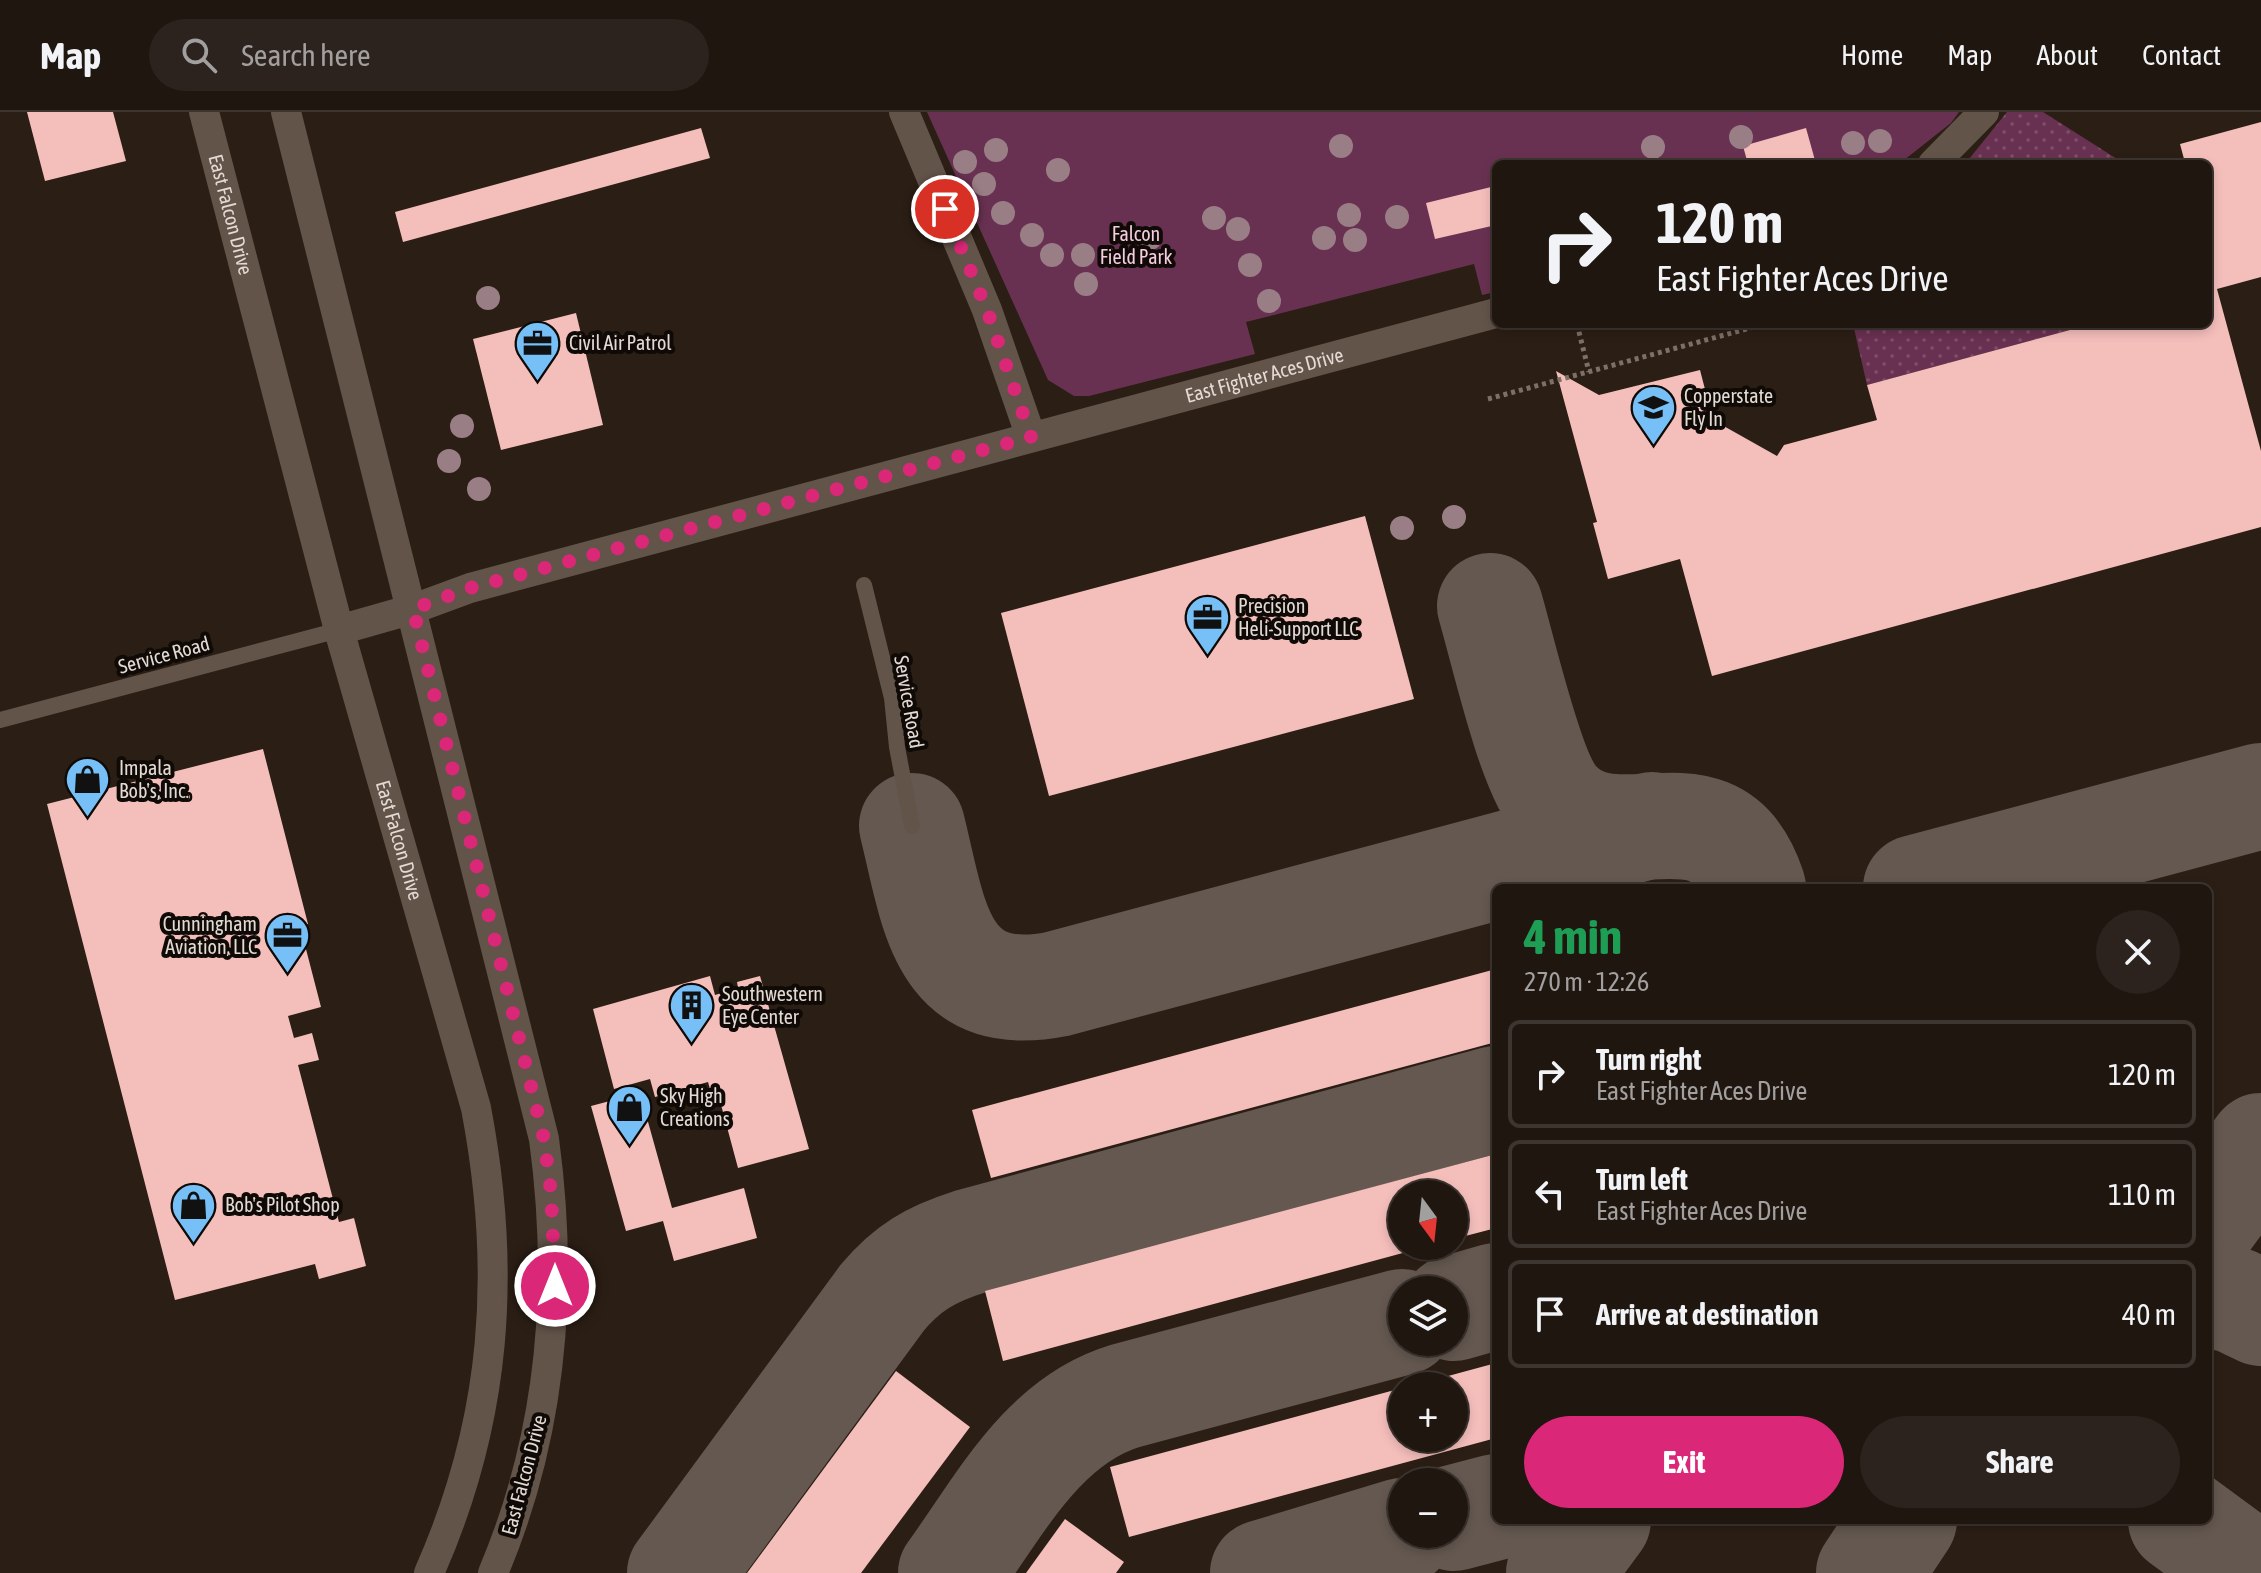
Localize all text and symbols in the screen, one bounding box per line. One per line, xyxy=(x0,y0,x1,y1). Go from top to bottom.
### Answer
search box xyxy=(149,19,709,91)
icon: search xyxy=(177,33,221,77)
text: Map xyxy=(40,34,101,77)
text: Search here xyxy=(241,38,371,72)
text: Home xyxy=(1841,39,1903,71)
text: Map xyxy=(1947,39,1992,71)
text: About xyxy=(2036,39,2098,71)
text: Contact xyxy=(2142,39,2221,71)
street label: East Falcon Drive xyxy=(204,152,258,277)
pin xyxy=(911,175,979,243)
icon: arrive xyxy=(923,187,967,231)
text: 120 m xyxy=(1656,191,1783,255)
icon: right xyxy=(1524,192,1628,296)
park label: Falcon Field Park xyxy=(1100,222,1172,268)
text: East Fighter Aces Drive xyxy=(1656,257,1949,299)
office icon: Civil Air Patrol xyxy=(514,319,562,382)
place label: Civil Air Patrol xyxy=(569,331,672,354)
street label: East Fighter Aces Drive xyxy=(1183,342,1346,407)
school or university icon: Copperstate Fly In xyxy=(1629,384,1677,447)
place label: Copperstate Fly In xyxy=(1684,384,1773,430)
office icon: Precision Heli-Support LLC xyxy=(1183,593,1231,656)
place label: Precision Heli-Support LLC xyxy=(1238,594,1358,640)
street label: Service Road xyxy=(116,631,212,678)
street label: Service Road xyxy=(890,654,929,750)
shop icon: Impala Bob's, Inc. xyxy=(64,755,112,818)
place label: Impala Bob's, Inc. xyxy=(119,756,189,802)
street label: East Falcon Drive xyxy=(372,777,428,903)
text: 4 min xyxy=(1524,909,1622,964)
button: close xyxy=(2096,910,2180,994)
place label: Cunningham Aviation, LLC xyxy=(163,912,257,958)
office icon: Cunningham Aviation, LLC xyxy=(264,912,312,975)
text: 270 m · 12:26 xyxy=(1524,967,1649,997)
building icon: Southwestern Eye Center xyxy=(667,981,715,1044)
place label: Southwestern Eye Center xyxy=(722,982,823,1028)
text: Turn right xyxy=(1596,1042,1702,1076)
icon: right xyxy=(1528,1052,1572,1096)
text: 120 m xyxy=(2108,1057,2176,1091)
text: East Fighter Aces Drive xyxy=(1596,1076,1807,1106)
shop icon: Sky High Creations xyxy=(605,1084,653,1147)
place label: Sky High Creations xyxy=(660,1084,730,1130)
text: Turn left xyxy=(1596,1162,1688,1196)
icon: left xyxy=(1528,1172,1572,1216)
text: 110 m xyxy=(2108,1177,2176,1211)
north arrow xyxy=(1388,1180,1468,1260)
map controls xyxy=(1388,1180,1468,1548)
shop icon: Bob's Pilot Shop xyxy=(170,1181,218,1244)
place label: Bob's Pilot Shop xyxy=(225,1193,340,1216)
text: East Fighter Aces Drive xyxy=(1596,1196,1807,1226)
position arrow xyxy=(513,1244,597,1328)
button: layers xyxy=(1388,1276,1468,1356)
icon: arrive xyxy=(1528,1292,1572,1336)
text: Arrive at destination xyxy=(1596,1297,1818,1331)
text: 40 m xyxy=(2122,1297,2176,1331)
button: + xyxy=(1388,1372,1468,1452)
street label: East Falcon Drive xyxy=(496,1412,551,1537)
button: Exit xyxy=(1524,1416,1844,1508)
button: Share xyxy=(1860,1416,2180,1508)
button: − xyxy=(1388,1468,1468,1548)

